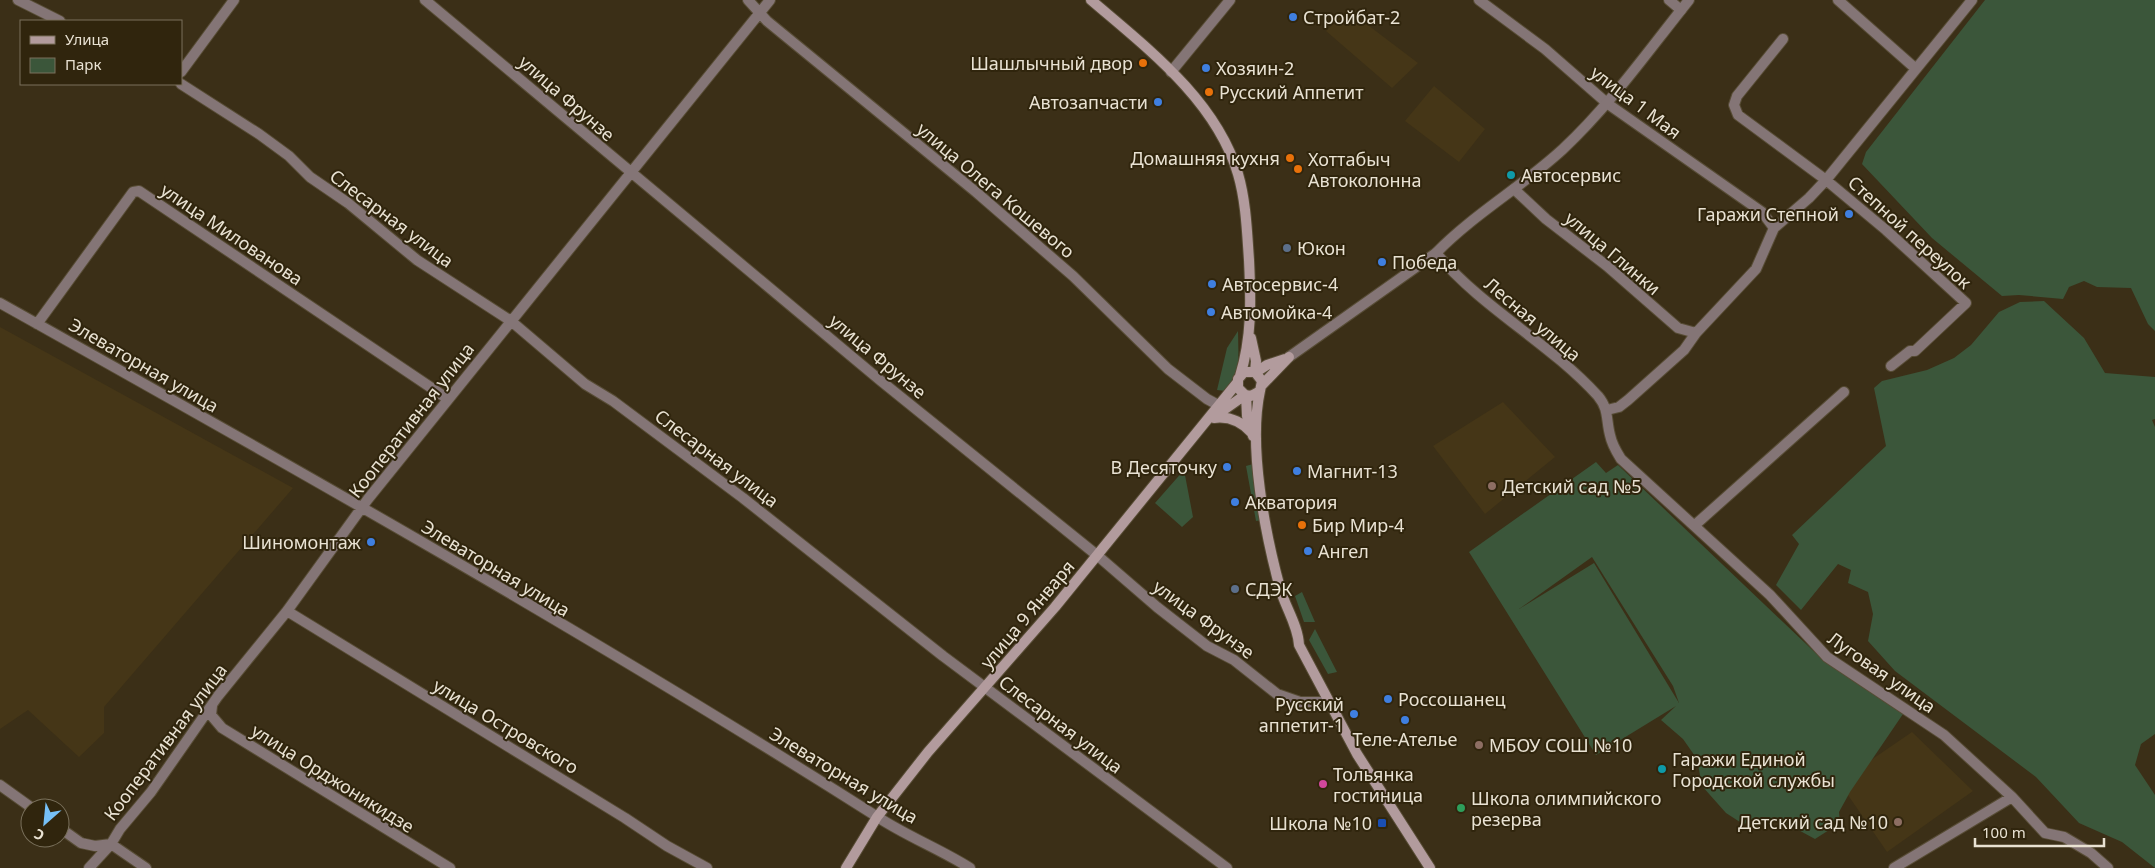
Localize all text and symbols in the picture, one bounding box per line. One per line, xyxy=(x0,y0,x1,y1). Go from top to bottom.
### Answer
place label: Стройбат-2 xyxy=(1303,5,1400,29)
marker: Стройбат-2 xyxy=(1287,11,1299,23)
legend xyxy=(20,20,182,85)
text: Улица xyxy=(65,29,109,49)
street label: улица Фрунзе xyxy=(514,50,620,146)
place label: Шашлычный двор xyxy=(970,51,1133,75)
text: Парк xyxy=(65,54,101,74)
place label: Хозяин-2 xyxy=(1216,56,1294,80)
marker: Шашлычный двор xyxy=(1137,57,1149,69)
street label: улица 1 Мая xyxy=(1586,60,1686,144)
marker: Хозяин-2 xyxy=(1200,62,1212,74)
place label: Русский Аппетит xyxy=(1219,80,1364,104)
marker: Русский Аппетит xyxy=(1203,86,1215,98)
place label: Автозапчасти xyxy=(1029,90,1148,114)
marker: Автозапчасти xyxy=(1152,96,1164,108)
street label: улица Олега Кошевого xyxy=(912,117,1080,263)
place label: Домашняя кухня xyxy=(1130,146,1280,170)
place label: Хоттабыч Автоколонна xyxy=(1308,147,1422,192)
marker: Домашняя кухня xyxy=(1284,152,1296,164)
marker: Хоттабыч Автоколонна xyxy=(1292,163,1304,175)
place label: Автосервис xyxy=(1521,163,1621,187)
street label: Слесарная улица xyxy=(325,164,459,272)
marker: Автосервис xyxy=(1505,169,1517,181)
street label: Степной переулок xyxy=(1843,170,1977,294)
street label: улица Милованова xyxy=(156,177,308,291)
place label: Гаражи Степной xyxy=(1697,202,1839,226)
street label: улица Глинки xyxy=(1560,206,1666,300)
marker: Гаражи Степной xyxy=(1843,208,1855,220)
place label: Юкон xyxy=(1297,236,1346,260)
marker: Юкон xyxy=(1281,242,1293,254)
place label: Победа xyxy=(1392,250,1457,274)
marker: Победа xyxy=(1376,256,1388,268)
place label: Автосервис-4 xyxy=(1222,272,1338,296)
street label: Лесная улица xyxy=(1480,272,1586,366)
marker: Автосервис-4 xyxy=(1206,278,1218,290)
place label: Автомойка-4 xyxy=(1221,300,1332,324)
marker: Автомойка-4 xyxy=(1205,306,1217,318)
street label: улица Фрунзе xyxy=(824,308,932,404)
street label: Элеваторная улица xyxy=(65,312,223,418)
street label: Кооперативная улица xyxy=(343,337,479,503)
street label: Слесарная улица xyxy=(650,404,784,512)
place label: В Десяточку xyxy=(1110,455,1218,479)
place label: Магнит-13 xyxy=(1307,459,1398,483)
marker: В Десяточку xyxy=(1221,461,1233,473)
marker: Магнит-13 xyxy=(1291,465,1303,477)
place label: Детский сад №5 xyxy=(1502,474,1642,498)
marker: Детский сад №5 xyxy=(1486,480,1498,492)
place label: Акватория xyxy=(1245,490,1337,514)
marker: Акватория xyxy=(1229,496,1241,508)
place label: Бир Мир-4 xyxy=(1312,513,1404,537)
street label: Элеваторная улица xyxy=(417,514,575,622)
marker: Бир Мир-4 xyxy=(1296,519,1308,531)
place label: Шиномонтаж xyxy=(242,530,361,554)
marker: Шиномонтаж xyxy=(365,536,377,548)
place label: Ангел xyxy=(1318,539,1369,563)
marker: Ангел xyxy=(1302,545,1314,557)
street label: улица 9 Января xyxy=(975,555,1079,673)
street label: улица Фрунзе xyxy=(1149,574,1260,664)
place label: СДЭК xyxy=(1245,577,1293,601)
marker: СДЭК xyxy=(1229,583,1241,595)
street label: Луговая улица xyxy=(1823,626,1941,718)
street label: Кооперативная улица xyxy=(98,659,232,825)
street label: Слесарная улица xyxy=(994,670,1128,778)
street label: улица Островского xyxy=(429,673,583,779)
place label: Россошанец xyxy=(1398,687,1506,711)
place label: Русский аппетит-1 xyxy=(1259,692,1344,737)
marker: Россошанец xyxy=(1382,693,1394,705)
marker: Русский аппетит-1 xyxy=(1348,708,1360,720)
marker: Теле-Ателье xyxy=(1399,714,1411,726)
street label: улица Орджоникидзе xyxy=(247,718,419,838)
street label: Элеваторная улица xyxy=(765,721,923,829)
place label: Теле-Ателье xyxy=(1353,727,1457,751)
place label: МБОУ СОШ №10 xyxy=(1489,733,1632,757)
marker: МБОУ СОШ №10 xyxy=(1473,739,1485,751)
place label: Гаражи Единой Городской службы xyxy=(1672,747,1835,792)
place label: Тольянка гостиница xyxy=(1333,762,1423,807)
marker: Гаражи Единой Городской службы xyxy=(1656,763,1668,775)
marker: Тольянка гостиница xyxy=(1317,778,1329,790)
place label: Школа олимпийского резерва xyxy=(1471,786,1661,831)
north arrow xyxy=(20,798,70,848)
marker: Школа олимпийского резерва xyxy=(1455,802,1467,814)
place label: Детский сад №10 xyxy=(1738,810,1888,834)
place label: Школа №10 xyxy=(1269,811,1372,835)
marker: Детский сад №10 xyxy=(1892,816,1904,828)
scale bar xyxy=(1975,816,2104,848)
marker: Школа №10 xyxy=(1376,817,1388,829)
text: 100 m xyxy=(1982,822,2026,842)
text: С xyxy=(31,825,47,846)

